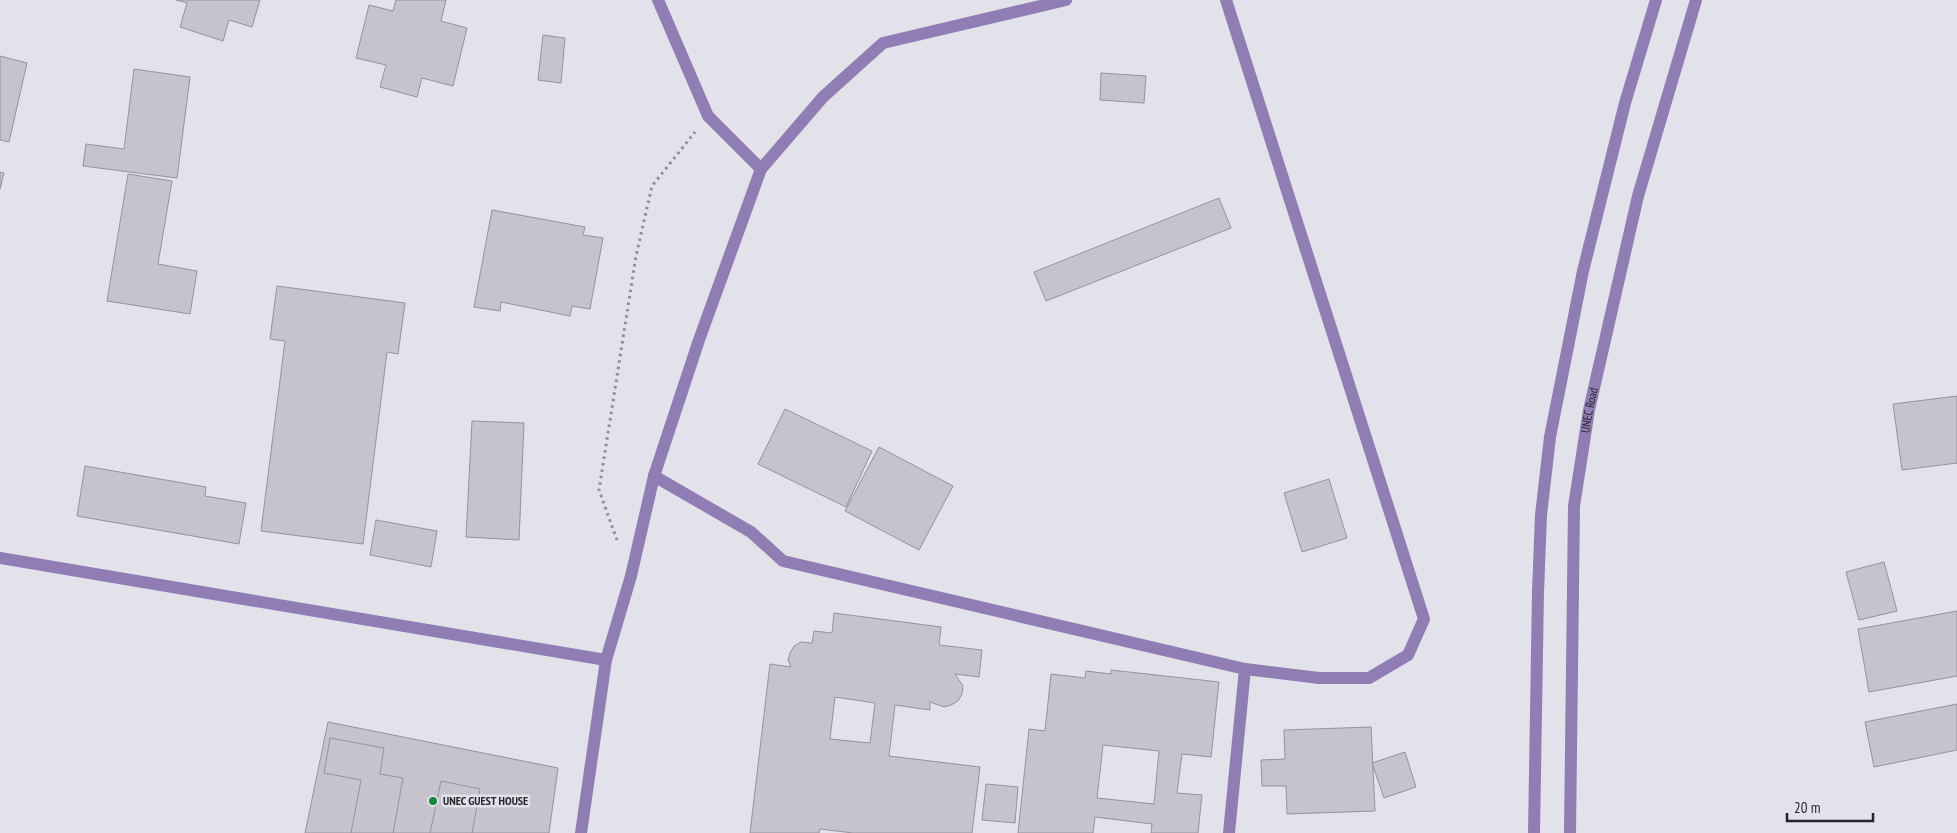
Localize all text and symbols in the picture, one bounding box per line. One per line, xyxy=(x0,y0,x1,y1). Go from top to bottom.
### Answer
street label: UNEC Road xyxy=(1578,386,1601,434)
scale bar xyxy=(1787,790,1873,822)
place label: UNEC GUEST HOUSE xyxy=(443,793,528,808)
marker: UNEC GUEST HOUSE xyxy=(427,795,439,807)
text: 20 m xyxy=(1794,798,1820,817)

